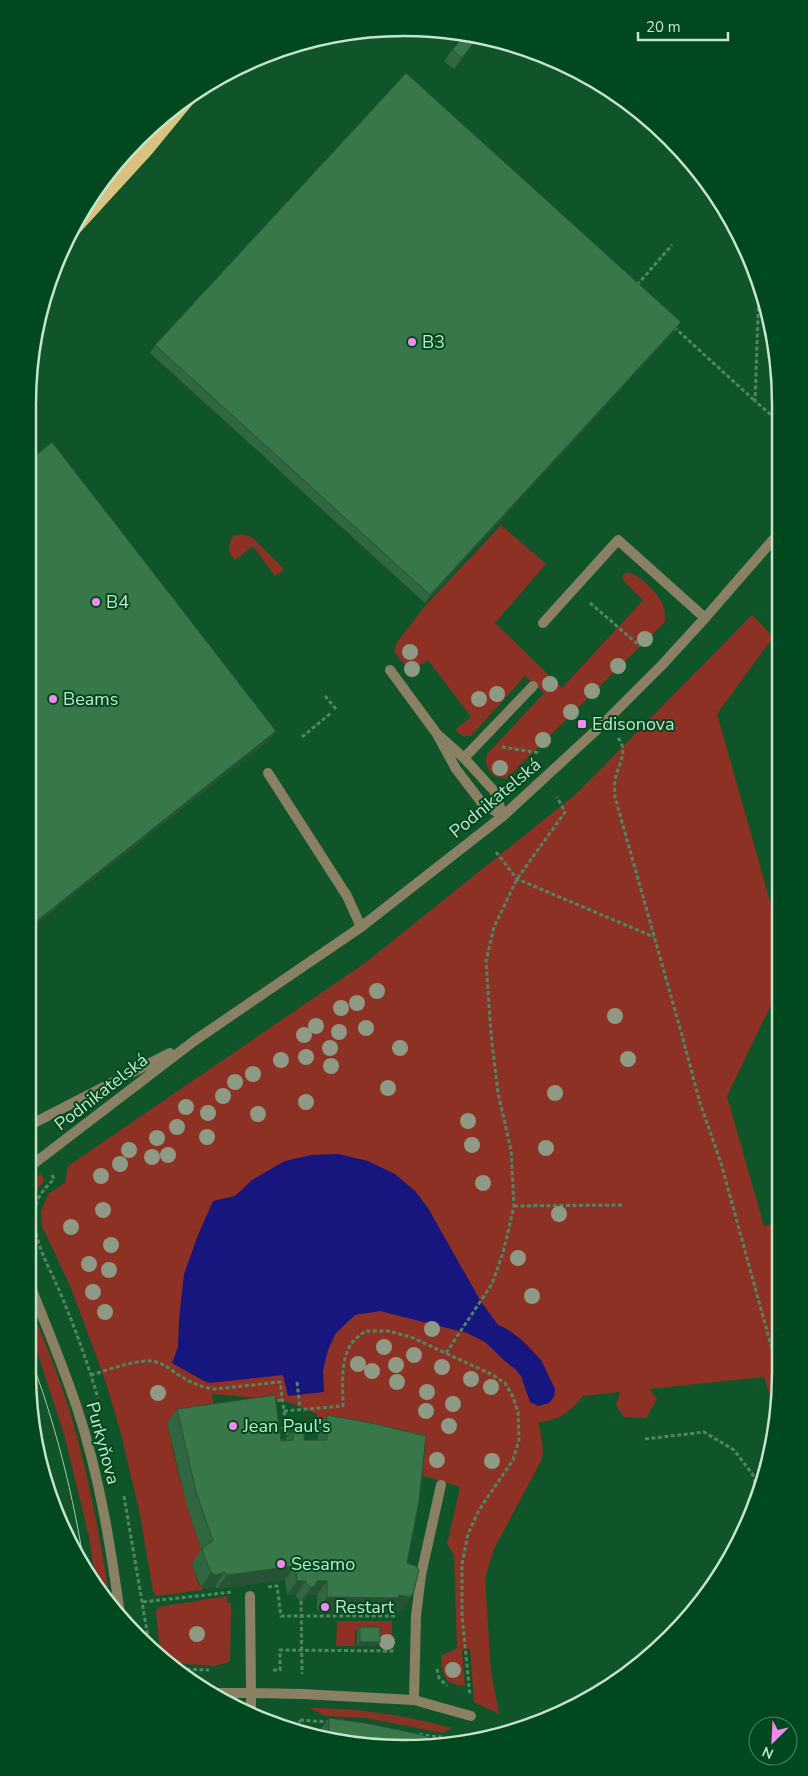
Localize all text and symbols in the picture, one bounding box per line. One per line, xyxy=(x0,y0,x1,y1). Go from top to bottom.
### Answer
scale bar xyxy=(638,10,728,42)
text: 20 m xyxy=(646,17,681,37)
place label: B3 xyxy=(422,330,445,354)
marker: B3 xyxy=(406,336,418,348)
place label: B4 xyxy=(106,590,129,614)
marker: B4 xyxy=(90,596,102,608)
place label: Beams xyxy=(63,687,118,711)
marker: Beams xyxy=(47,693,59,705)
place label: Edisonova xyxy=(592,712,675,736)
marker: Edisonova xyxy=(576,718,588,730)
street label: Podnikatelská xyxy=(444,753,546,843)
street label: Podnikatelská xyxy=(49,1048,153,1136)
street label: Purkyňova xyxy=(80,1399,126,1487)
place label: Jean Paul's xyxy=(242,1414,331,1438)
marker: Jean Paul's xyxy=(227,1420,239,1432)
place label: Sesamo xyxy=(291,1552,355,1576)
marker: Sesamo xyxy=(275,1558,287,1570)
place label: Restart xyxy=(335,1595,395,1619)
marker: Restart xyxy=(319,1601,331,1613)
north arrow xyxy=(748,1716,798,1766)
text: N xyxy=(759,1742,777,1763)

